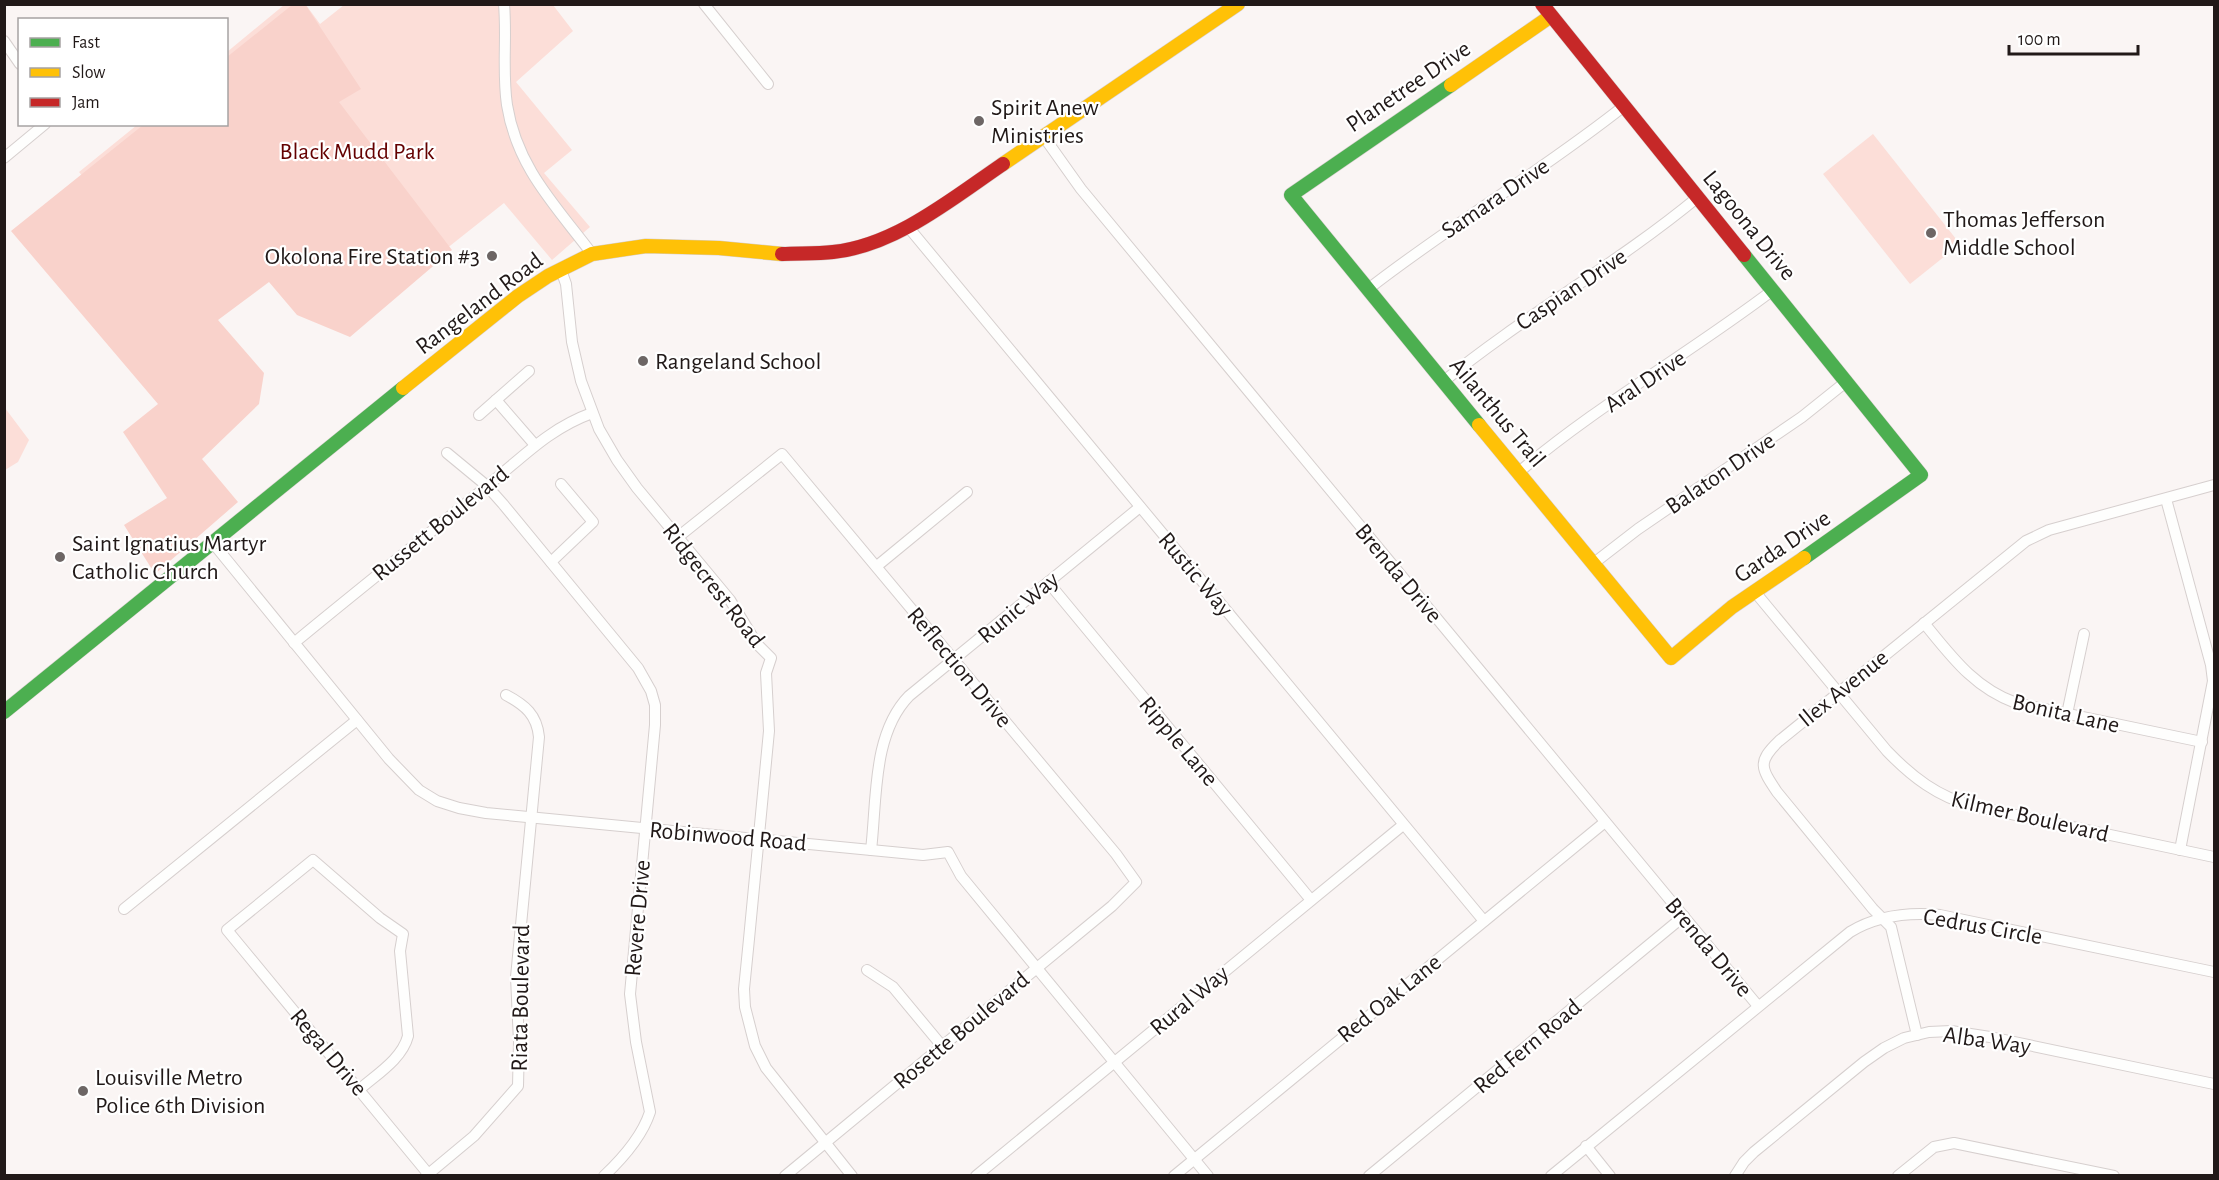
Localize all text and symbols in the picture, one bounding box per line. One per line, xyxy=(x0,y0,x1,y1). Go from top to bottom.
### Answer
legend xyxy=(18,18,228,126)
scale bar xyxy=(2009,18,2138,56)
text: 100 m xyxy=(2018,31,2061,49)
text: Fast xyxy=(72,34,100,52)
street label: Planetree Drive xyxy=(1342,37,1475,137)
text: Slow xyxy=(72,64,105,82)
text: Jam xyxy=(72,94,100,112)
place label: Spirit Anew Ministries xyxy=(991,96,1099,148)
marker: Spirit Anew Ministries xyxy=(972,114,986,128)
park label: Black Mudd Park xyxy=(280,140,435,164)
street label: Samara Drive xyxy=(1437,154,1554,244)
street label: Lagoona Drive xyxy=(1698,166,1801,285)
place label: Thomas Jefferson Middle School xyxy=(1943,208,2105,260)
marker: Thomas Jefferson Middle School xyxy=(1924,226,1938,240)
street label: Caspian Drive xyxy=(1512,244,1631,335)
place label: Okolona Fire Station #3 xyxy=(265,245,480,269)
street label: Rangeland Road xyxy=(412,248,548,359)
marker: Okolona Fire Station #3 xyxy=(485,249,499,263)
street label: Aral Drive xyxy=(1601,346,1690,418)
place label: Rangeland School xyxy=(655,350,821,374)
street label: Ailanthus Trail xyxy=(1445,353,1550,472)
marker: Rangeland School xyxy=(636,354,650,368)
street label: Balaton Drive xyxy=(1662,429,1780,519)
street label: Russett Boulevard xyxy=(368,462,513,586)
street label: Garda Drive xyxy=(1730,506,1835,588)
street label: Ridgecrest Road xyxy=(657,519,769,652)
street label: Brenda Drive xyxy=(1350,519,1446,628)
street label: Rustic Way xyxy=(1153,528,1237,621)
place label: Saint Ignatius Martyr Catholic Church xyxy=(72,532,266,584)
marker: Saint Ignatius Martyr Catholic Church xyxy=(53,550,67,564)
street label: Runic Way xyxy=(974,567,1064,648)
street label: Reflection Drive xyxy=(902,603,1016,732)
street label: Ilex Avenue xyxy=(1794,646,1893,732)
street label: Bonita Lane xyxy=(2010,690,2122,738)
street label: Ripple Lane xyxy=(1134,692,1222,791)
street label: Kilmer Boulevard xyxy=(1949,787,2111,847)
street label: Robinwood Road xyxy=(648,818,808,856)
street label: Revere Drive xyxy=(621,859,655,977)
street label: Brenda Drive xyxy=(1660,893,1756,1002)
street label: Cedrus Circle xyxy=(1921,905,2044,949)
street label: Riata Boulevard xyxy=(508,924,534,1072)
street label: Red Oak Lane xyxy=(1333,950,1446,1048)
street label: Rural Way xyxy=(1146,961,1234,1040)
street label: Rosette Boulevard xyxy=(889,967,1034,1094)
street label: Red Fern Road xyxy=(1469,995,1586,1099)
street label: Regal Drive xyxy=(285,1004,371,1101)
street label: Alba Way xyxy=(1941,1023,2032,1059)
place label: Louisville Metro Police 6th Division xyxy=(95,1066,266,1118)
marker: Louisville Metro Police 6th Division xyxy=(76,1084,90,1098)

